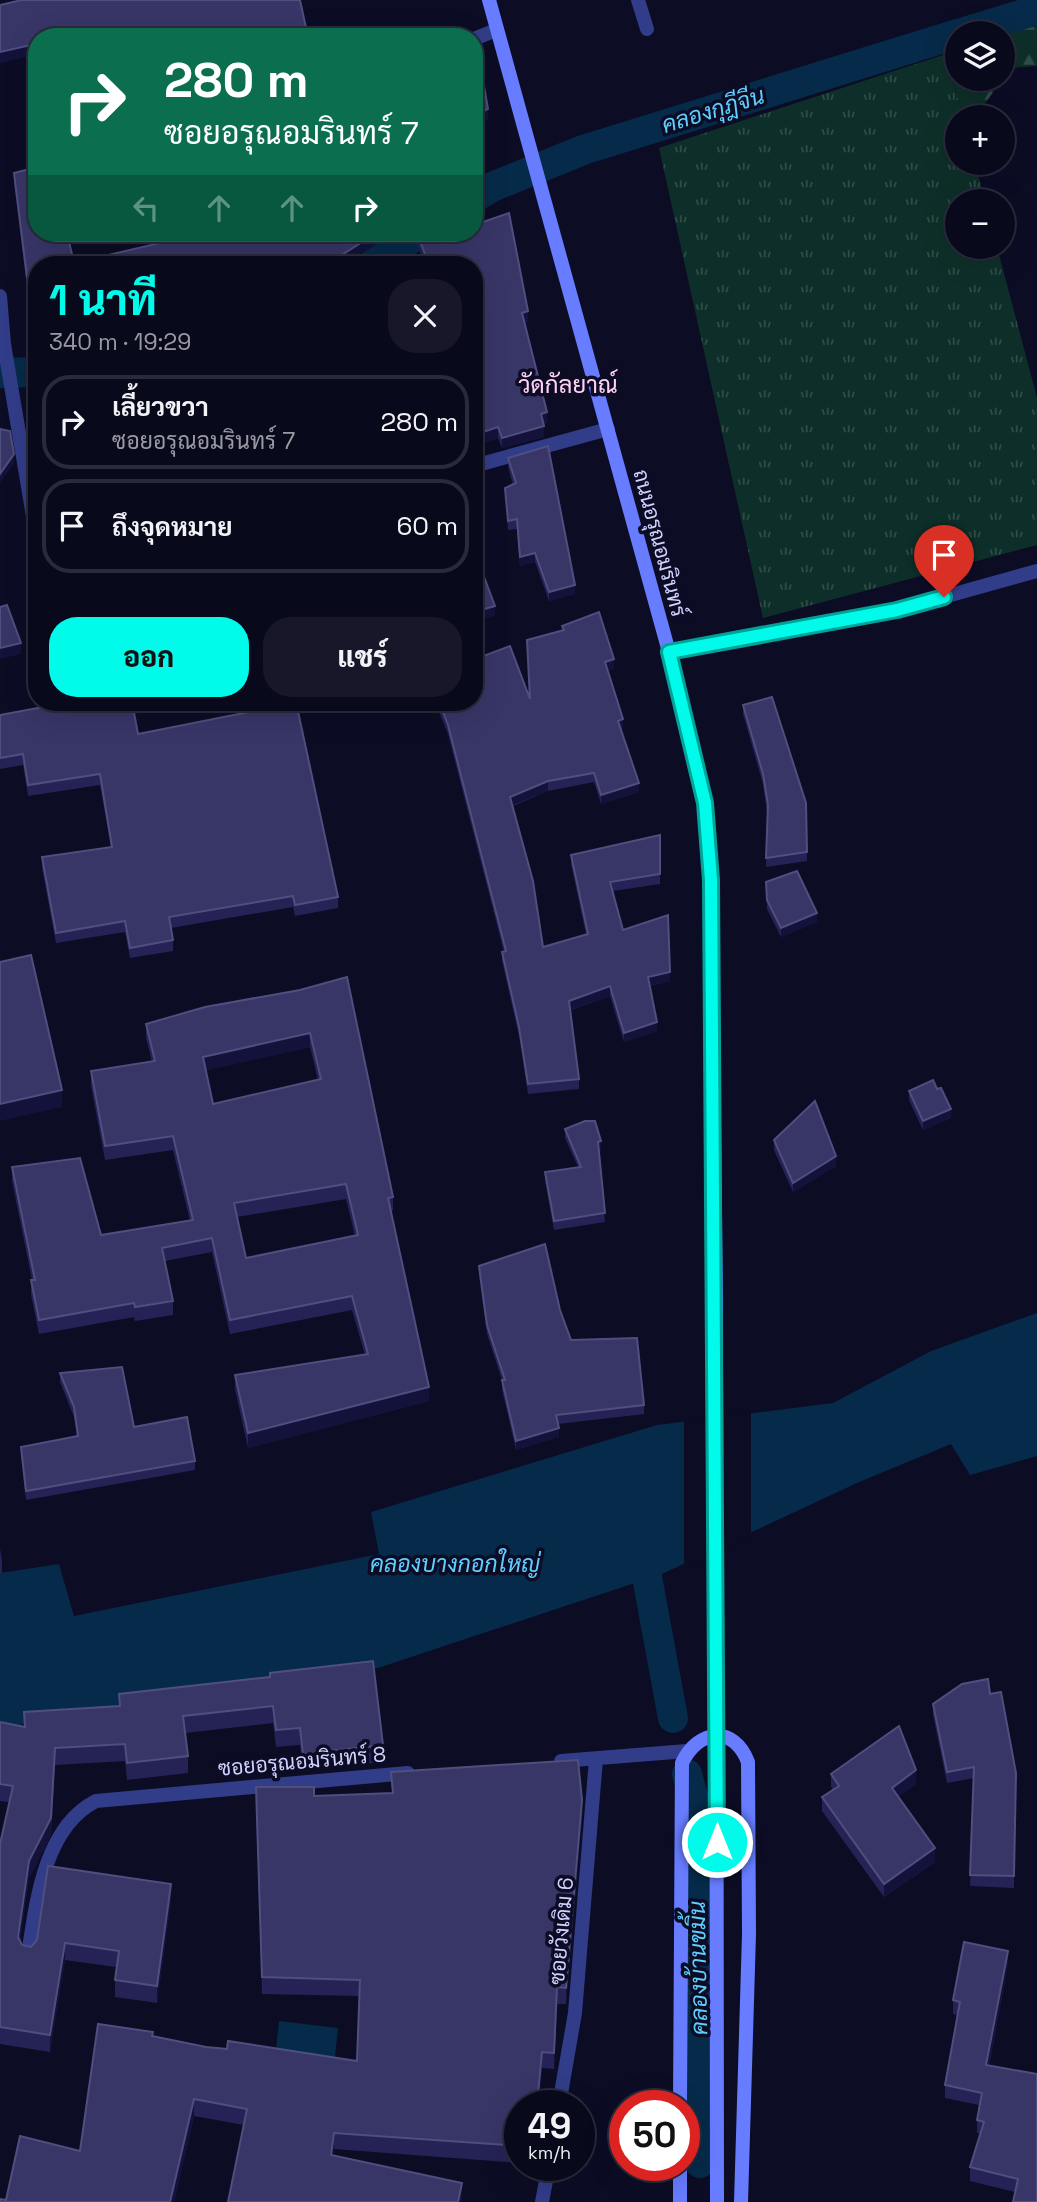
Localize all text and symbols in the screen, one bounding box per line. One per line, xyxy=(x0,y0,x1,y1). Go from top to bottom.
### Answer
map controls xyxy=(945,21,1015,259)
button: layers xyxy=(945,21,1015,91)
text: 280 m xyxy=(164,49,309,111)
icon: right xyxy=(49,56,140,147)
water label: คลองกุฎีจีน xyxy=(658,80,769,141)
button: + xyxy=(945,105,1015,175)
text: ซอยอรุณอมรินทร์ 7 xyxy=(164,113,419,153)
icon: left xyxy=(127,189,165,227)
icon: ahead xyxy=(200,189,238,227)
icon: ahead xyxy=(273,189,311,227)
icon: right xyxy=(346,189,384,227)
button: − xyxy=(945,189,1015,259)
text: 1 นาที xyxy=(49,274,157,327)
button: close xyxy=(388,279,462,353)
text: 340 m · 19:29 xyxy=(49,327,191,357)
district label: วัดกัลยาณ์ xyxy=(518,369,618,400)
text: เลี้ยวขวา xyxy=(112,390,209,424)
icon: right xyxy=(53,403,91,441)
text: 280 m xyxy=(380,405,458,439)
text: ซอยอรุณอมรินทร์ 7 xyxy=(112,426,295,456)
street label: ถนนอรุณอมรินทร์ xyxy=(626,466,693,620)
icon: arrive xyxy=(53,507,91,545)
text: 60 m xyxy=(396,509,458,543)
text: ถึงจุดหมาย xyxy=(112,510,233,544)
pin xyxy=(914,525,974,597)
icon: arrive xyxy=(925,536,963,574)
button: ออก xyxy=(49,617,249,697)
button: แชร์ xyxy=(263,617,462,697)
water label: คลองบางกอกใหญ่ xyxy=(370,1548,541,1579)
street label: ซอยอรุณอมรินทร์ 8 xyxy=(217,1740,387,1783)
position arrow xyxy=(680,1805,754,1879)
street label: ซอยวังเดิม 6 xyxy=(543,1876,579,1986)
water label: คลองบ้านขมิ้น xyxy=(676,1900,714,2035)
speed limit sign: 50 xyxy=(609,2090,700,2181)
text: 49 xyxy=(528,2104,571,2148)
text: km/h xyxy=(528,2141,571,2164)

